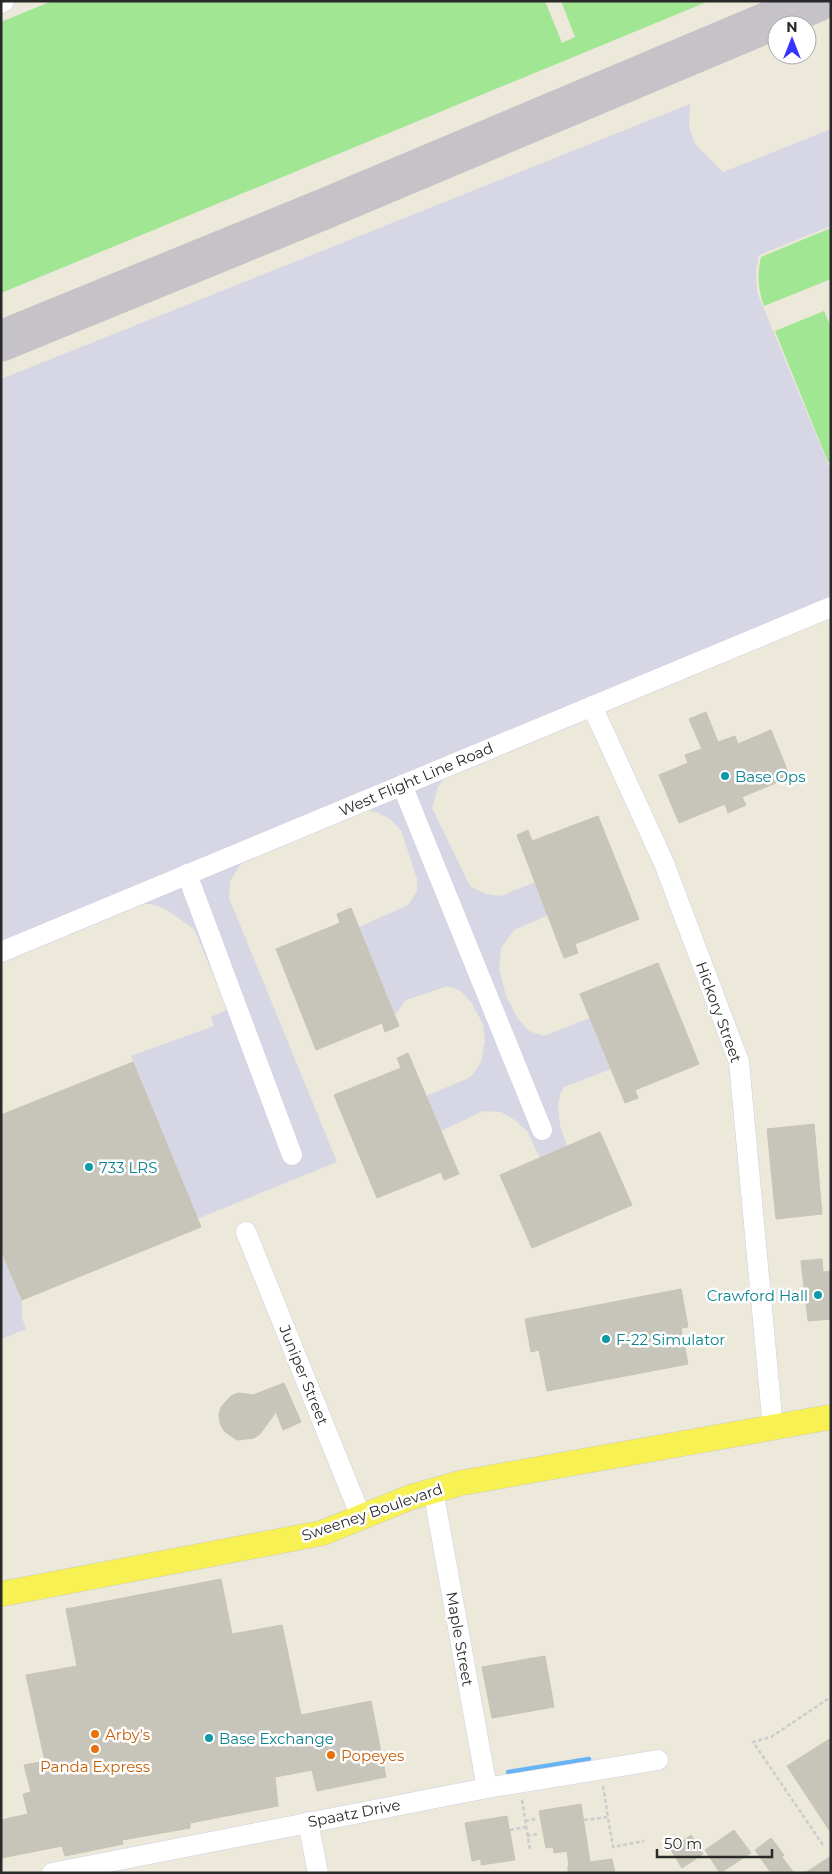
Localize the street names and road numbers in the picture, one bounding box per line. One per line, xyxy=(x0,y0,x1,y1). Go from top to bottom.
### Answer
street label: West Flight Line Road xyxy=(336,738,496,820)
street label: Hickory Street xyxy=(692,959,746,1065)
street label: Juniper Street xyxy=(275,1321,333,1428)
street label: Sweeney Boulevard xyxy=(299,1479,445,1545)
street label: Maple Street xyxy=(442,1590,478,1688)
street label: Spaatz Drive xyxy=(306,1795,402,1831)

